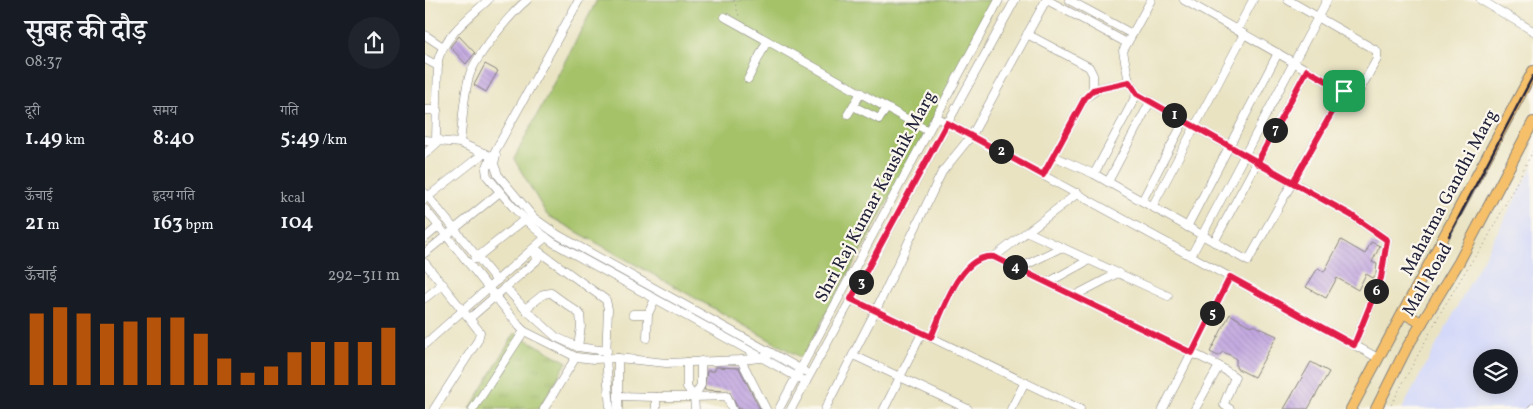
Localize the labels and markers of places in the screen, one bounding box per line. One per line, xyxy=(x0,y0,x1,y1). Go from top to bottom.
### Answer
pin xyxy=(1323,70,1365,112)
pin: 1 xyxy=(1161,102,1187,128)
pin: 7 xyxy=(1263,118,1287,142)
pin: 2 xyxy=(989,138,1013,164)
pin: 4 xyxy=(1003,254,1027,280)
pin: 3 xyxy=(849,270,873,294)
pin: 6 xyxy=(1363,278,1389,304)
pin: 5 xyxy=(1199,300,1225,326)

